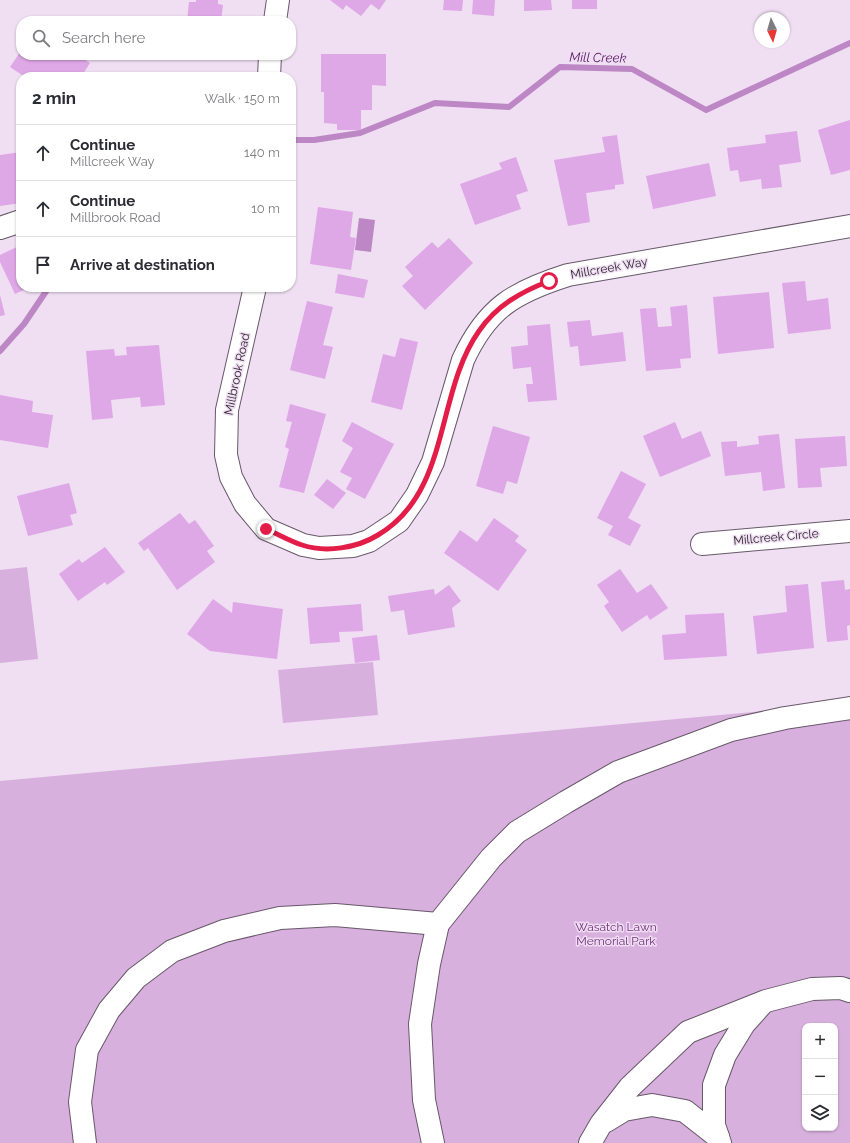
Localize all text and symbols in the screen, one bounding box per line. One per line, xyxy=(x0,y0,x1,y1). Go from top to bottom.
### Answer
north arrow xyxy=(754,12,790,48)
search box xyxy=(16,16,296,60)
icon: search xyxy=(30,27,52,49)
text: Search here xyxy=(62,29,145,47)
water label: Mill Creek xyxy=(569,50,627,65)
text: 2 min xyxy=(32,88,76,108)
text: Walk · 150 m xyxy=(205,91,280,106)
text: Continue xyxy=(70,136,135,154)
icon: ahead xyxy=(32,142,54,164)
text: 140 m xyxy=(244,145,280,160)
text: Millcreek Way xyxy=(70,154,155,169)
text: Continue xyxy=(70,192,135,210)
icon: ahead xyxy=(32,198,54,220)
text: 10 m xyxy=(251,201,280,216)
text: Millbrook Road xyxy=(70,210,161,225)
icon: arrive xyxy=(32,254,54,276)
street label: Millcreek Way xyxy=(569,254,649,282)
text: Arrive at destination xyxy=(70,256,215,274)
route start xyxy=(540,272,558,290)
street label: Millbrook Road xyxy=(221,332,253,416)
route end xyxy=(257,520,275,538)
street label: Millcreek Circle xyxy=(733,526,819,548)
park label: Wasatch Lawn Memorial Park xyxy=(575,920,657,948)
map controls xyxy=(802,1023,838,1131)
button: + xyxy=(802,1023,838,1059)
button: − xyxy=(802,1059,838,1095)
button: layers xyxy=(802,1095,838,1131)

